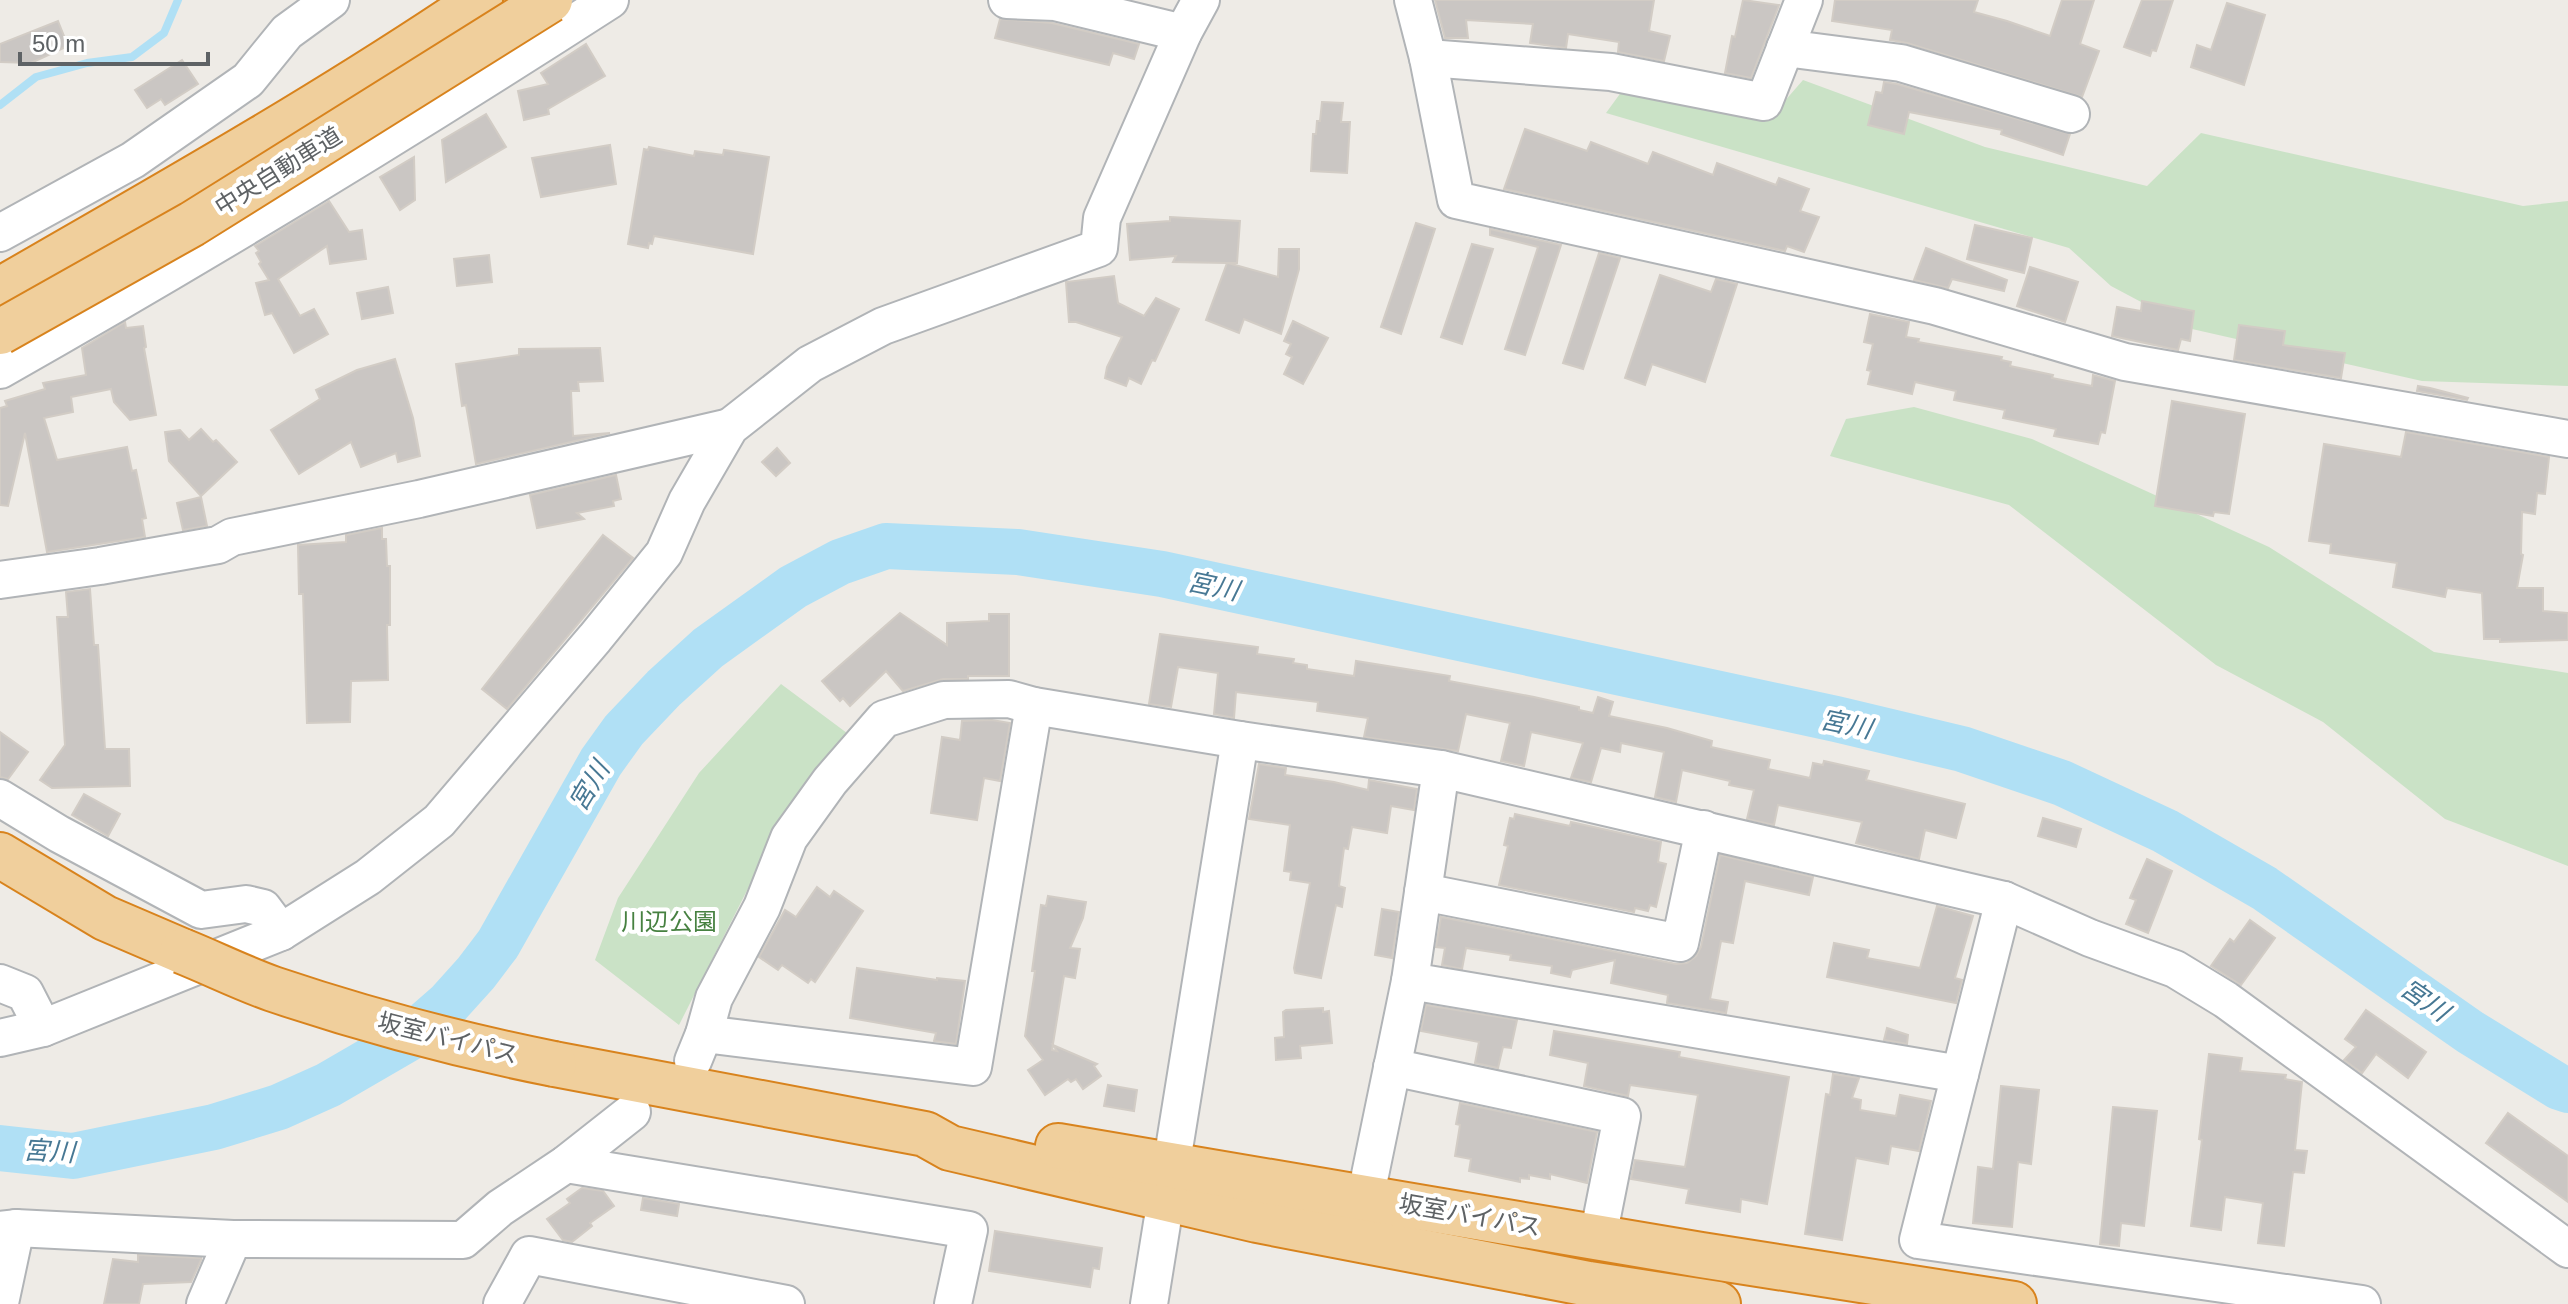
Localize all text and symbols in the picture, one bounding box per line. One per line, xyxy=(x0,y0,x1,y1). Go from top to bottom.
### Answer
scale bar xyxy=(20,16,208,66)
text: 50 m xyxy=(32,30,85,57)
street label: 中央自動車道 xyxy=(210,121,346,221)
water label: 宮川 xyxy=(1184,566,1244,607)
water label: 宮川 xyxy=(1817,704,1877,745)
water label: 宮川 xyxy=(563,753,617,816)
park label: 川辺公園 xyxy=(621,908,717,935)
water label: 宮川 xyxy=(2395,973,2457,1029)
street label: 坂室バイパス xyxy=(375,1008,521,1068)
water label: 宮川 xyxy=(22,1135,79,1167)
street label: 坂室バイパス xyxy=(1397,1189,1543,1241)

